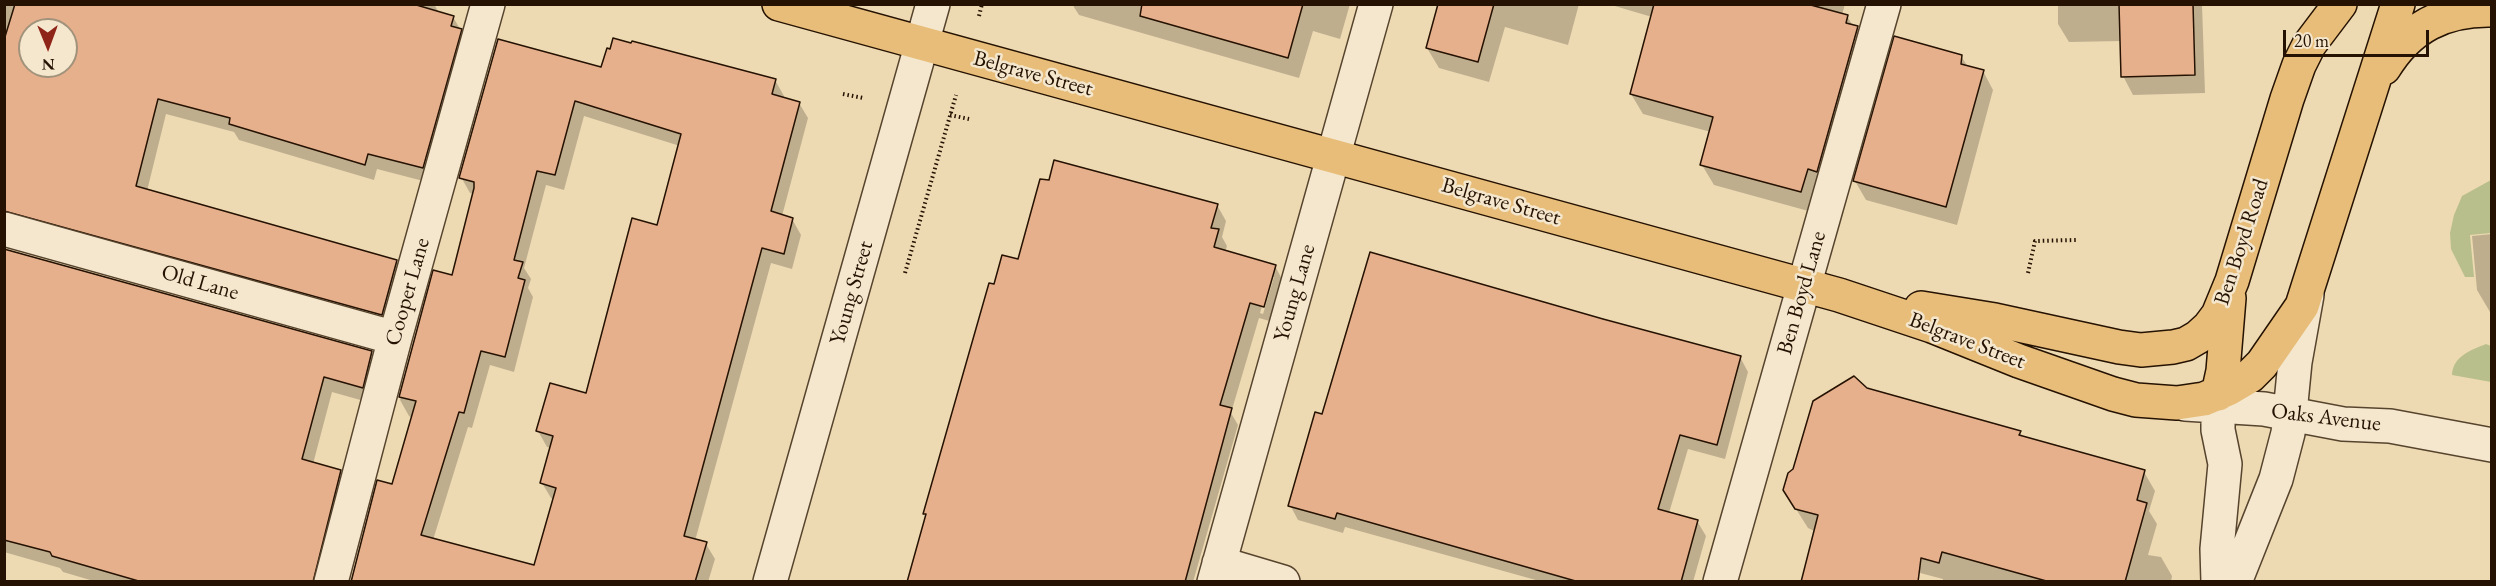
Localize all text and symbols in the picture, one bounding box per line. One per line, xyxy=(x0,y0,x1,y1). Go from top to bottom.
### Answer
north arrow xyxy=(18,18,78,78)
scale bar xyxy=(2286,18,2432,56)
text: 20 m xyxy=(2294,29,2329,52)
street label: Belgrave Street xyxy=(970,45,1096,103)
text: N xyxy=(42,54,55,75)
street label: Belgrave Street xyxy=(1439,172,1563,232)
street label: Ben Boyd Road xyxy=(2209,175,2275,309)
street label: Ben Boyd Lane xyxy=(1772,228,1832,358)
street label: Cooper Lane xyxy=(380,235,436,349)
street label: Young Street xyxy=(825,238,879,348)
street label: Young Lane xyxy=(1268,241,1322,345)
street label: Old Lane xyxy=(158,259,242,307)
street label: Belgrave Street xyxy=(1905,307,2029,375)
street label: Oaks Avenue xyxy=(2270,398,2382,438)

